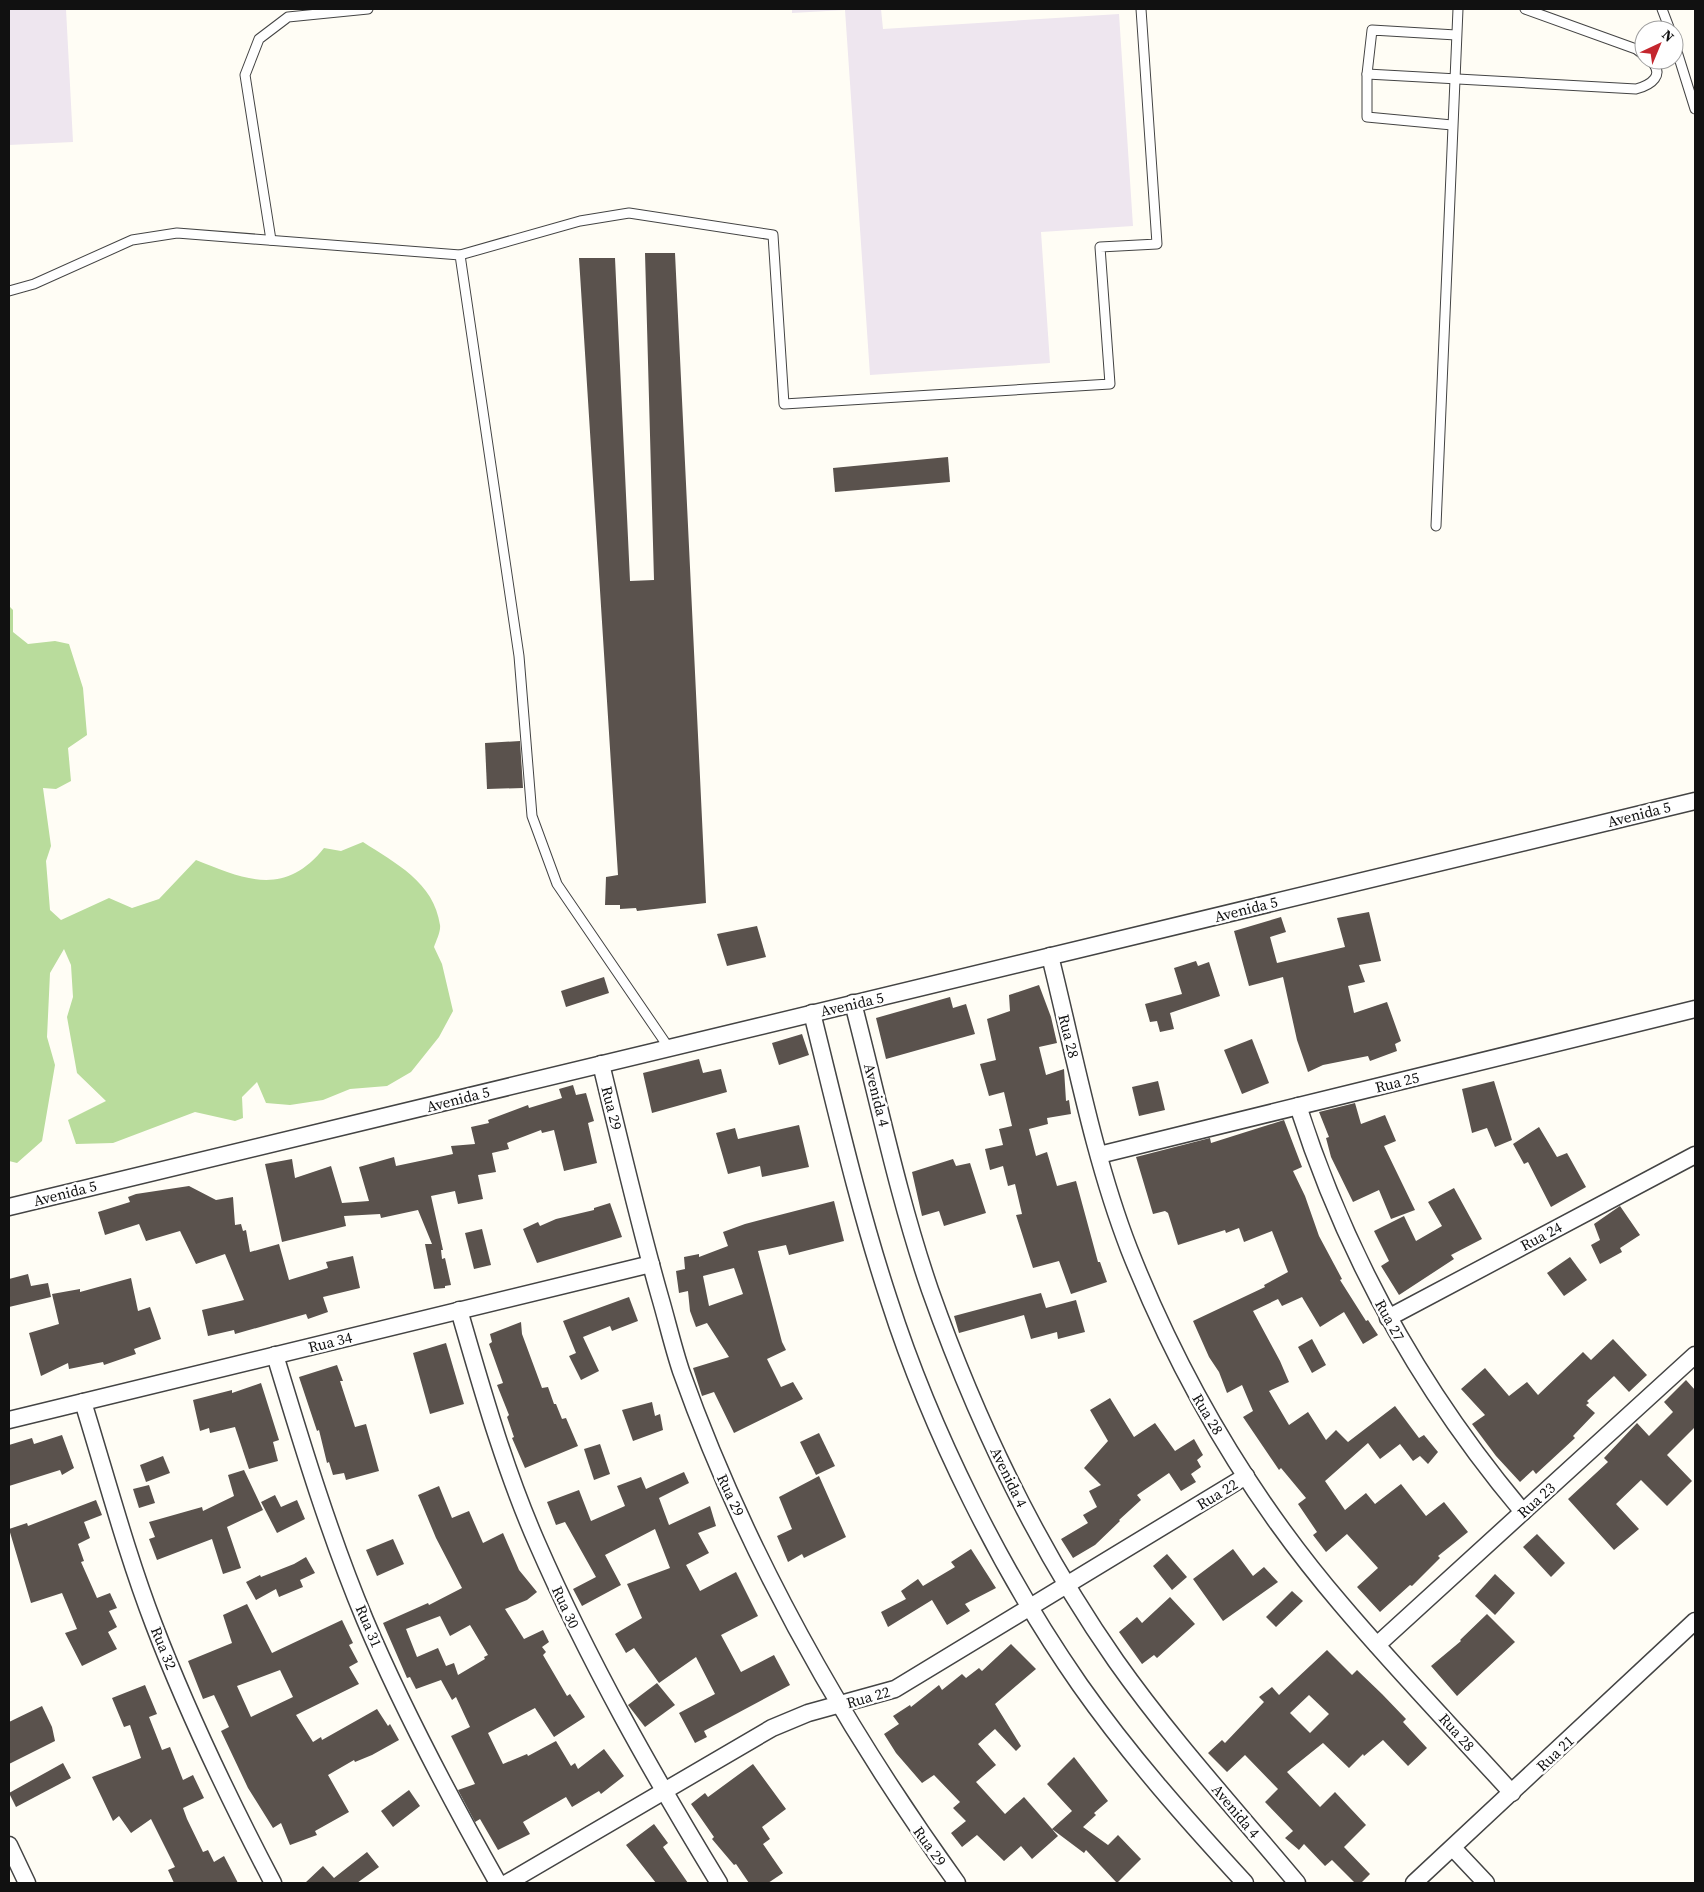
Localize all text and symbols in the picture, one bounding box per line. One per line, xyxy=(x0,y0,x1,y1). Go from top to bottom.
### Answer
north arrow xyxy=(1634,20,1684,70)
text: N xyxy=(1657,25,1679,46)
street label: Avenida 5 xyxy=(1605,796,1673,832)
street label: Avenida 5 xyxy=(1212,891,1280,927)
street label: Avenida 5 xyxy=(818,987,886,1021)
street label: Rua 28 xyxy=(1053,1012,1085,1060)
street label: Avenida 4 xyxy=(859,1061,895,1129)
street label: Rua 25 xyxy=(1373,1066,1421,1098)
street label: Avenida 5 xyxy=(424,1081,492,1117)
street label: Rua 29 xyxy=(596,1084,628,1132)
street label: Avenida 5 xyxy=(31,1175,99,1211)
street label: Rua 24 xyxy=(1516,1216,1566,1256)
street label: Rua 27 xyxy=(1370,1295,1410,1345)
street label: Rua 34 xyxy=(306,1326,355,1358)
street label: Rua 28 xyxy=(1188,1390,1228,1438)
street label: Avenida 4 xyxy=(985,1443,1033,1511)
street label: Rua 29 xyxy=(712,1470,750,1520)
street label: Rua 22 xyxy=(1193,1474,1241,1514)
street label: Rua 23 xyxy=(1512,1477,1560,1523)
street label: Rua 30 xyxy=(547,1582,585,1632)
street label: Rua 31 xyxy=(351,1601,387,1651)
street label: Rua 32 xyxy=(146,1623,182,1673)
street label: Rua 22 xyxy=(844,1681,892,1713)
street label: Rua 28 xyxy=(1434,1708,1480,1756)
street label: Rua 21 xyxy=(1532,1730,1578,1776)
street label: Avenida 4 xyxy=(1207,1780,1265,1843)
street label: Rua 29 xyxy=(908,1822,952,1870)

